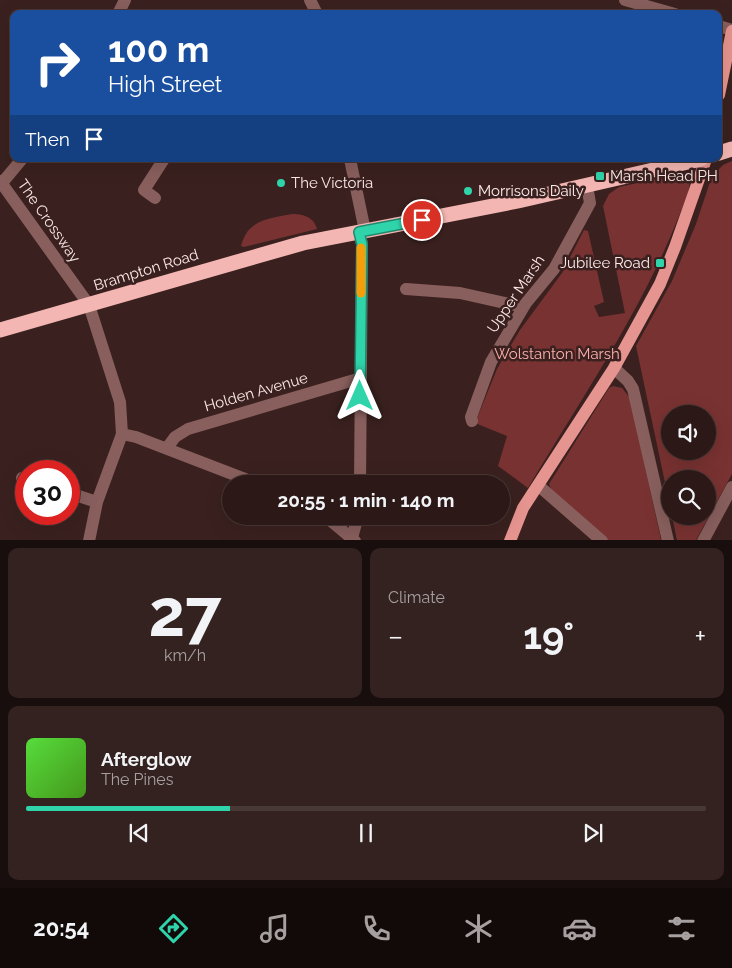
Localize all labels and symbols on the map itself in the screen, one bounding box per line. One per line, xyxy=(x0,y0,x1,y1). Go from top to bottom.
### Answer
place label: Marsh Head PH xyxy=(610,167,718,185)
marker: Marsh Head PH xyxy=(594,170,606,182)
place label: The Victoria xyxy=(291,174,373,192)
street label: The Crossway xyxy=(14,176,84,266)
marker: The Victoria xyxy=(275,177,287,189)
place label: Morrisons Daily xyxy=(478,182,584,200)
marker: Morrisons Daily xyxy=(462,185,474,197)
pin xyxy=(401,199,443,241)
street label: Brampton Road xyxy=(91,246,201,294)
street label: Upper Marsh xyxy=(483,252,549,336)
place label: Jubilee Road xyxy=(560,254,650,272)
marker: Jubilee Road xyxy=(654,257,666,269)
park label: Wolstanton Marsh xyxy=(494,345,620,363)
street label: Holden Avenue xyxy=(202,369,310,415)
position arrow xyxy=(333,369,385,421)
speed limit sign: 30 xyxy=(15,460,80,525)

